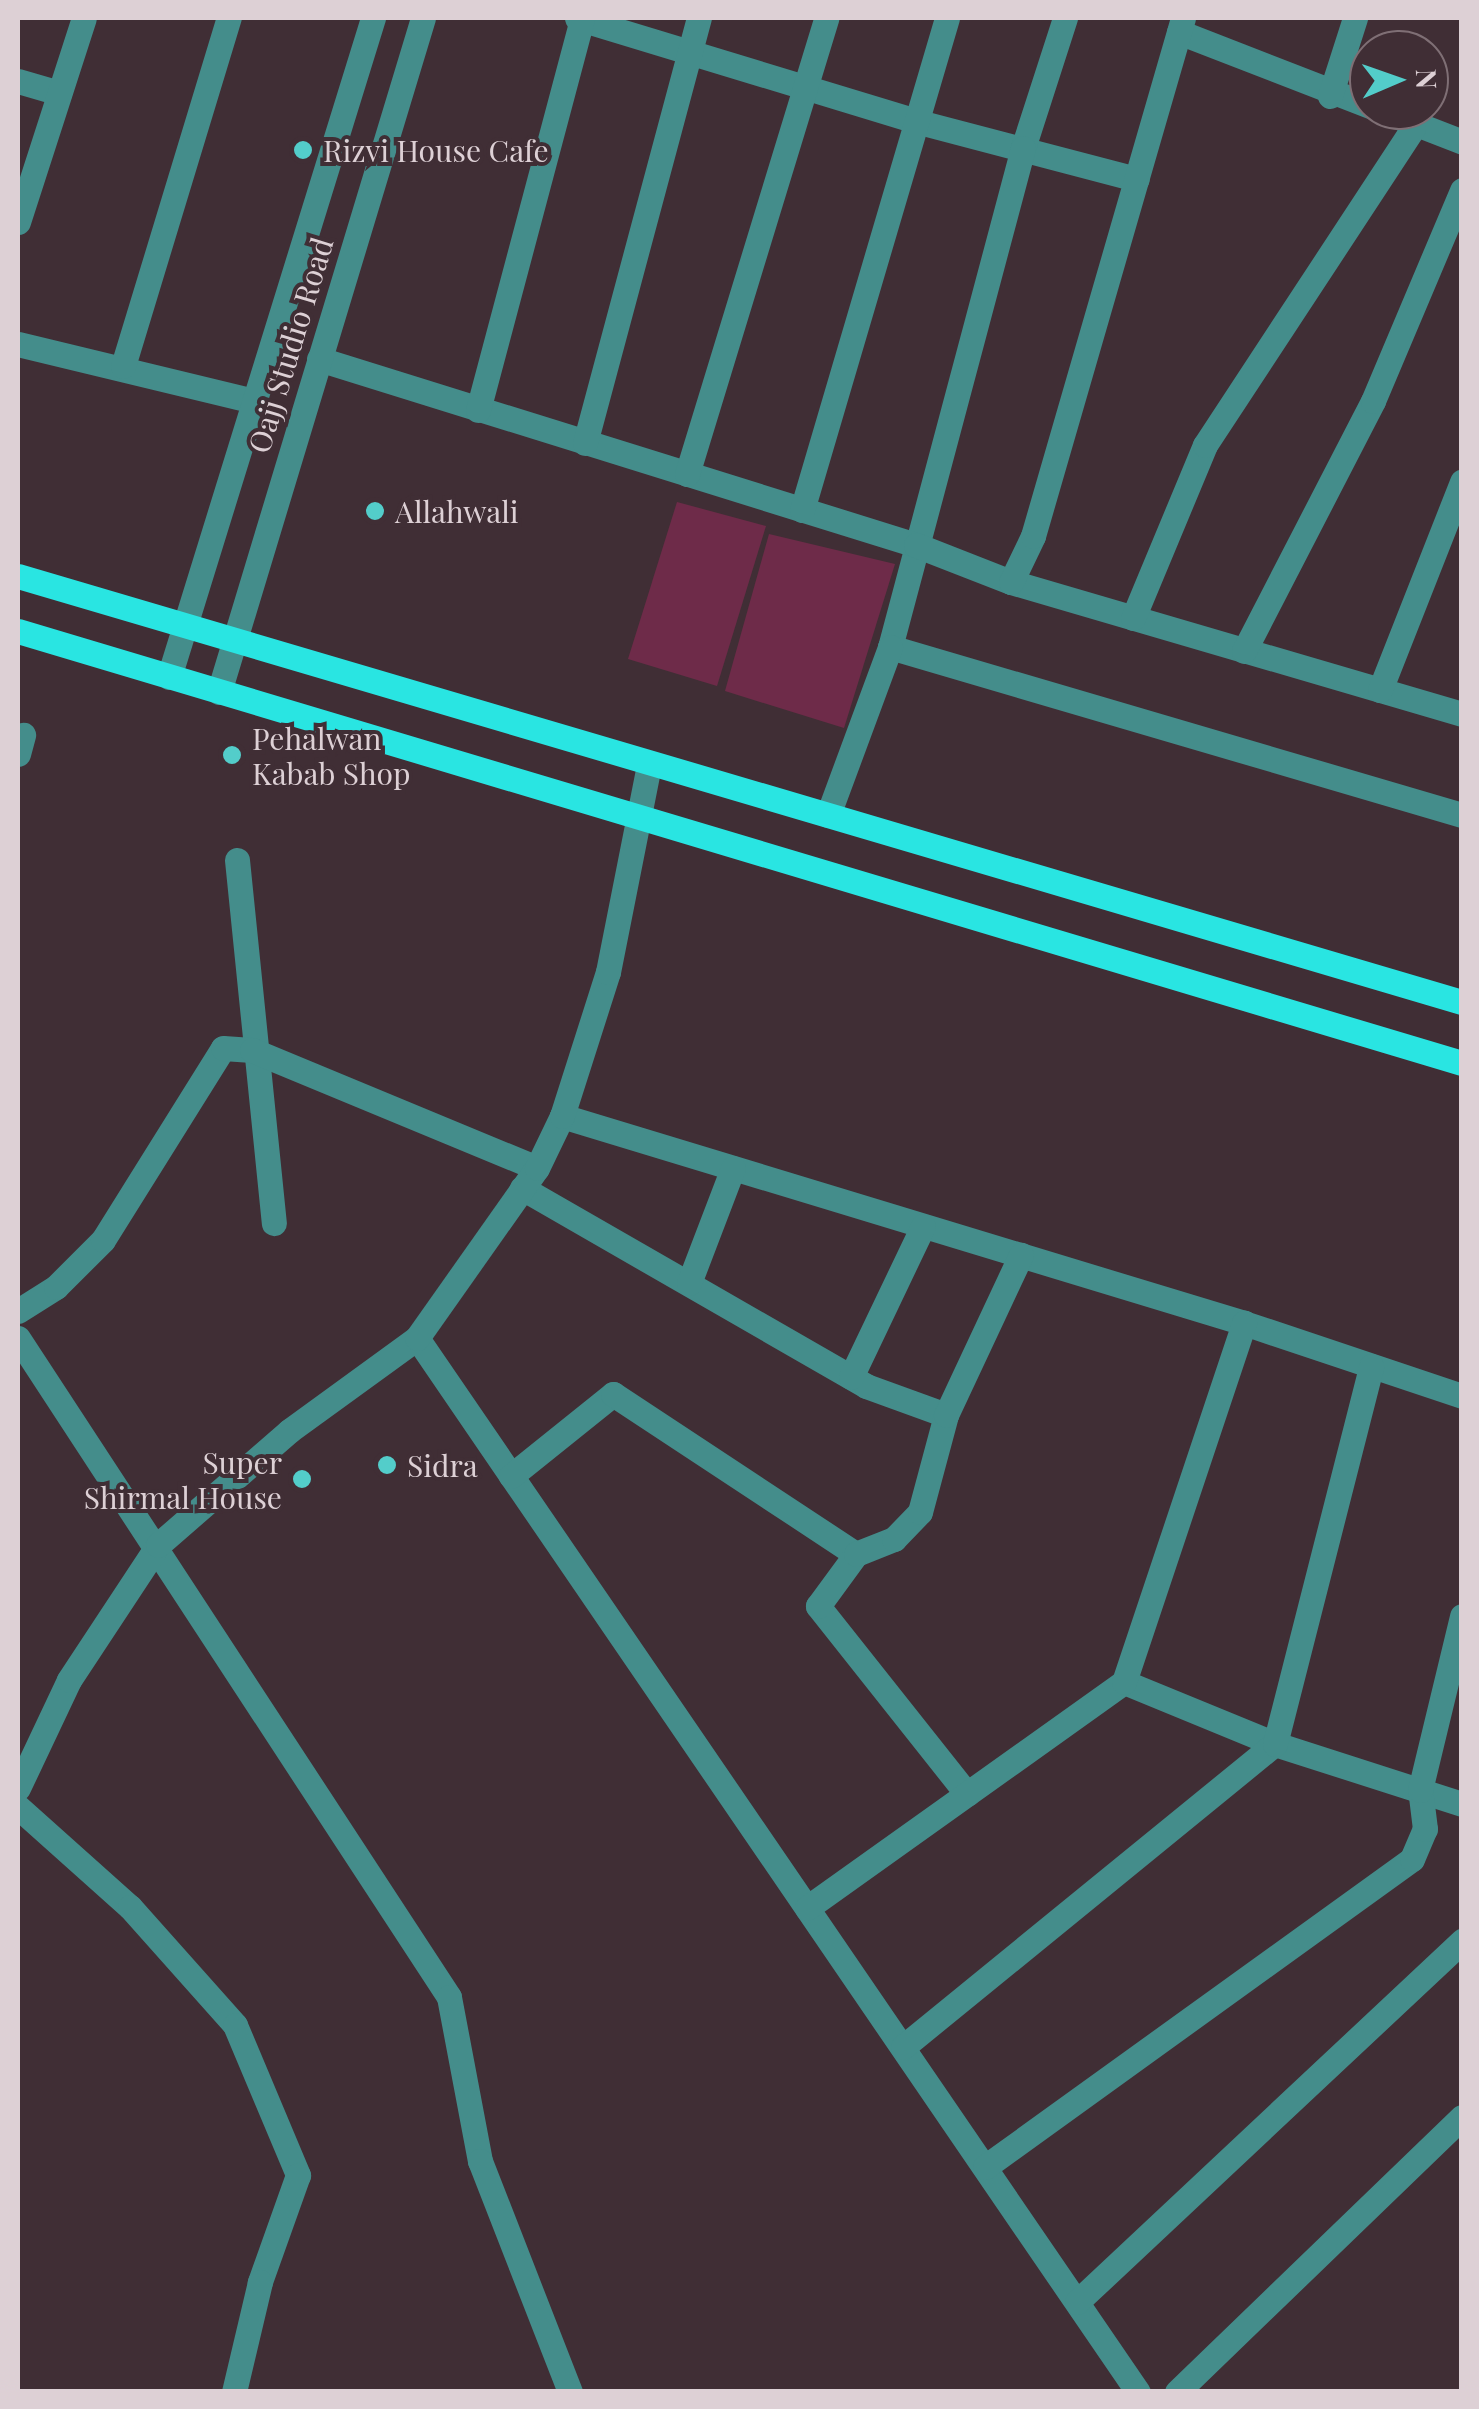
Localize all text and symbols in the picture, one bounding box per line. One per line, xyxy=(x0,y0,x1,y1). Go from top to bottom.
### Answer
north arrow xyxy=(1349,30,1449,130)
text: N xyxy=(1409,68,1446,90)
place label: Rizvi House Cafe xyxy=(323,132,549,168)
marker: Rizvi House Cafe xyxy=(292,139,314,161)
street label: Oajj Studio Road xyxy=(240,233,340,457)
place label: Allahwali xyxy=(395,493,519,529)
marker: Allahwali xyxy=(364,500,386,522)
place label: Pehalwan Kabab Shop xyxy=(252,720,410,790)
marker: Pehalwan Kabab Shop xyxy=(221,744,243,766)
place label: Super Shirmal House xyxy=(84,1444,282,1514)
place label: Sidra xyxy=(407,1447,478,1483)
marker: Sidra xyxy=(376,1454,398,1476)
marker: Super Shirmal House xyxy=(291,1468,313,1490)

